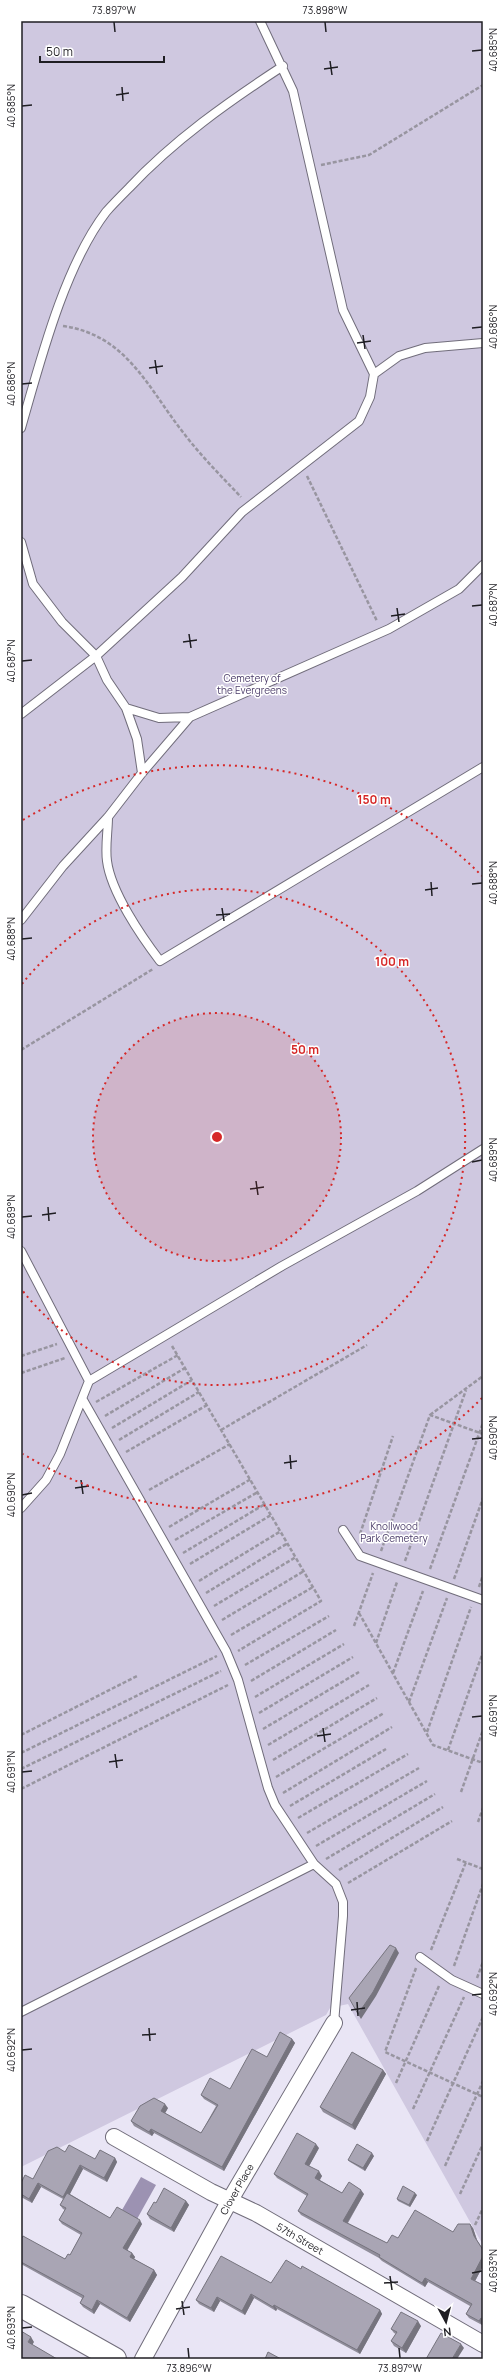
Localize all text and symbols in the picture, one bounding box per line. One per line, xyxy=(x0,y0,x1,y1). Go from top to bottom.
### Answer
text: 73.897°W xyxy=(92,3,137,17)
text: 73.898°W xyxy=(303,3,348,17)
text: 40.685°N xyxy=(486,28,500,72)
scale bar xyxy=(40,38,164,64)
text: 50 m xyxy=(46,43,73,60)
text: 40.685°N xyxy=(4,84,18,128)
text: 40.686°N xyxy=(486,305,500,349)
text: 40.686°N xyxy=(4,362,18,406)
text: 40.687°N xyxy=(486,583,500,626)
text: 40.687°N xyxy=(4,639,18,682)
park label: Cemetery of the Evergreens xyxy=(217,671,287,697)
text: 150 m xyxy=(357,791,391,808)
text: 40.688°N xyxy=(486,861,500,905)
text: 40.688°N xyxy=(4,917,18,961)
text: 100 m xyxy=(375,953,409,970)
text: 50 m xyxy=(291,1041,319,1058)
centre of rings xyxy=(210,1130,224,1144)
text: 40.689°N xyxy=(486,1138,500,1182)
text: 40.689°N xyxy=(4,1195,18,1239)
text: 40.690°N xyxy=(486,1416,500,1460)
text: 40.690°N xyxy=(4,1473,18,1517)
park label: Knollwood Park Cemetery xyxy=(360,1519,428,1545)
text: 40.691°N xyxy=(486,1695,500,1737)
text: 40.691°N xyxy=(4,1751,18,1793)
text: 40.692°N xyxy=(486,1972,500,2016)
text: 40.692°N xyxy=(4,2028,18,2072)
street label: Clover Place xyxy=(216,2161,257,2217)
street label: 57th Street xyxy=(274,2219,326,2258)
text: 40.693°N xyxy=(486,2249,500,2293)
north arrow xyxy=(426,2302,466,2342)
text: 40.693°N xyxy=(4,2306,18,2350)
text: N xyxy=(442,2324,452,2340)
text: 73.896°W xyxy=(166,2361,212,2375)
text: 73.897°W xyxy=(378,2361,423,2375)

